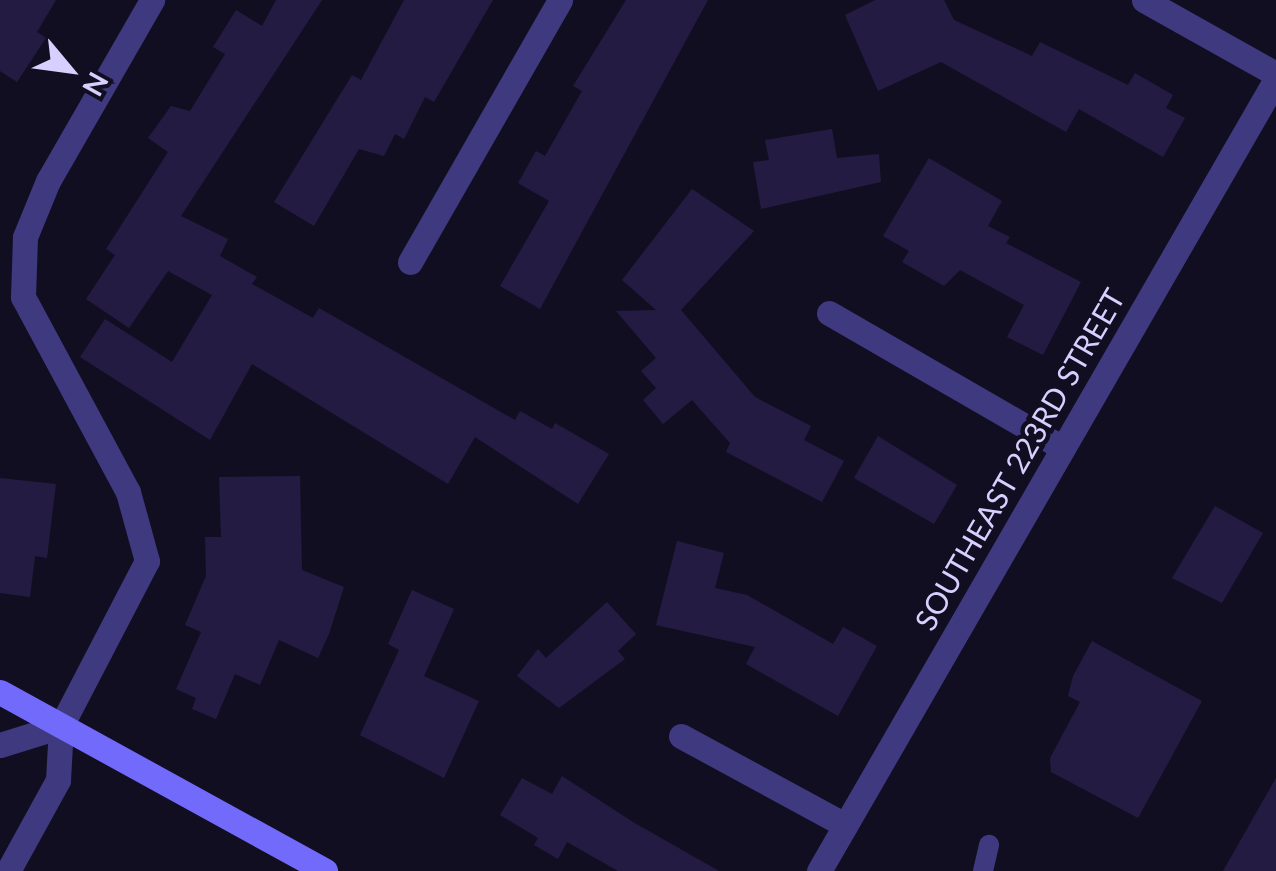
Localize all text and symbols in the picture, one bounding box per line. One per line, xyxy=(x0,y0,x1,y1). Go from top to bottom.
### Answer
north arrow xyxy=(20,20,120,120)
text: N xyxy=(76,67,116,102)
street label: SOUTHEAST 223RD STREET xyxy=(906,282,1132,636)

